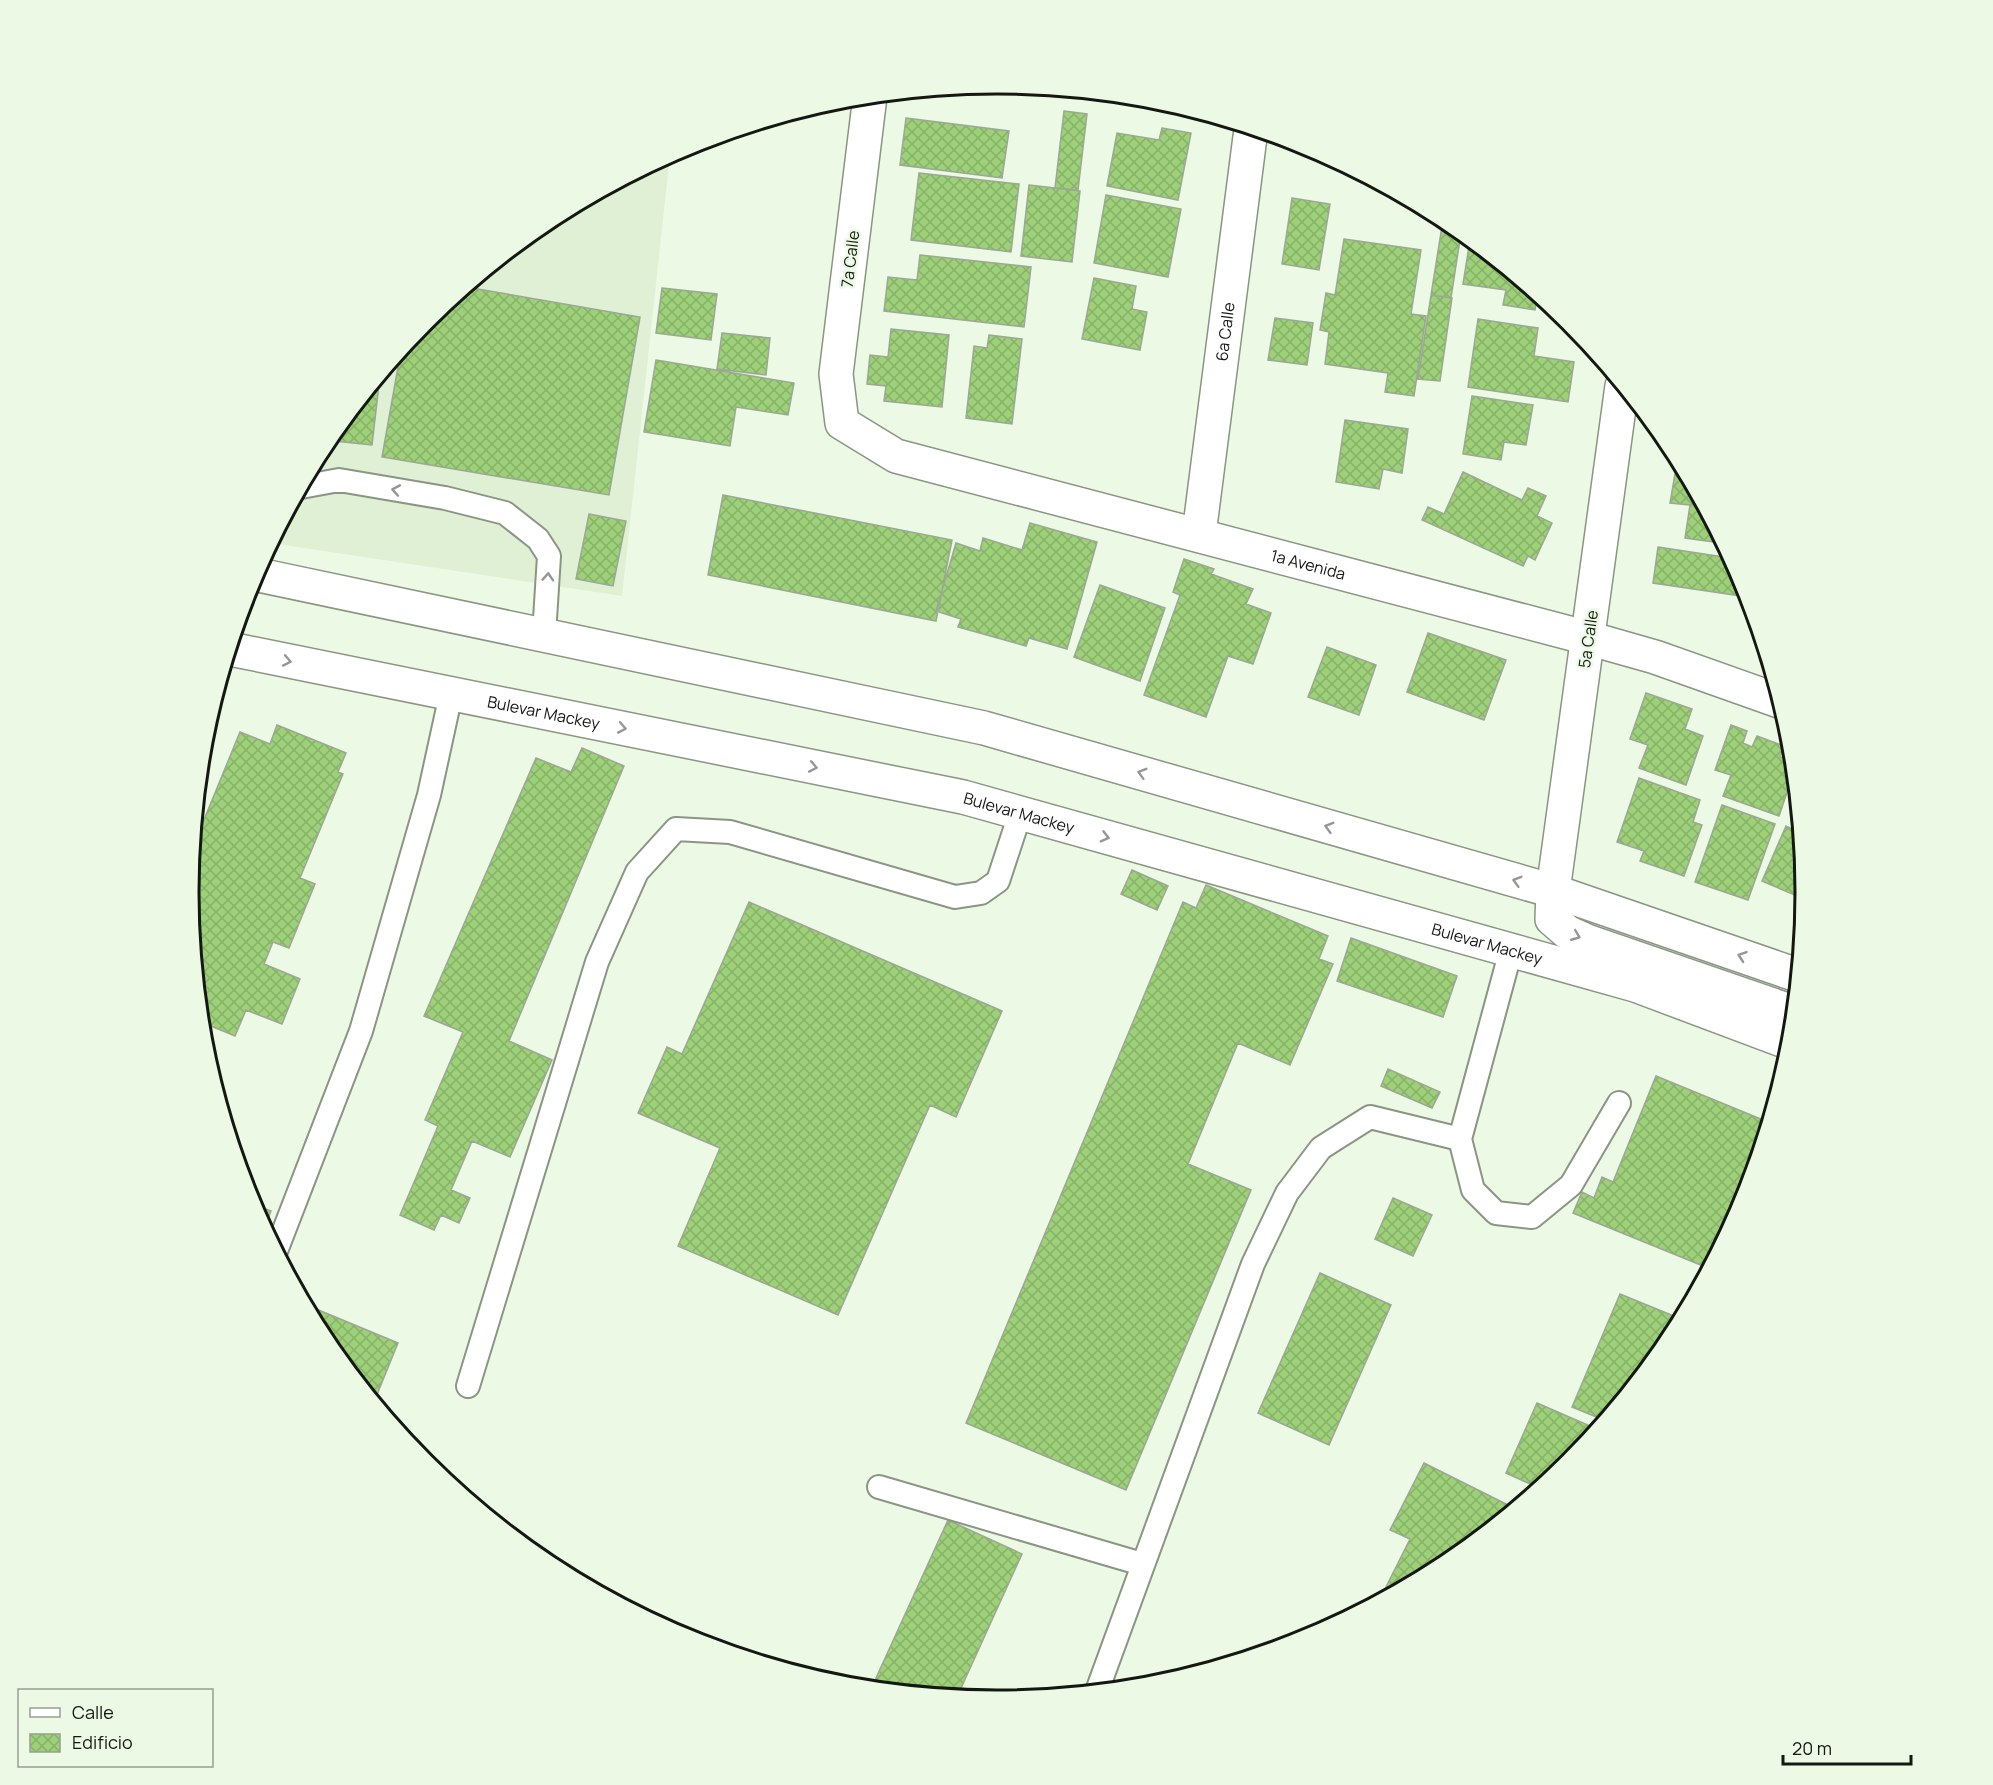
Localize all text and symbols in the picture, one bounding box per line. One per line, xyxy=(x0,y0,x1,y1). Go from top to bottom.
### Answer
street label: 7a Calle xyxy=(836,229,864,289)
street label: 6a Calle xyxy=(1210,301,1240,362)
one-way arrow xyxy=(392,484,401,496)
street label: 1a Avenida xyxy=(1269,544,1348,585)
one-way arrow xyxy=(541,572,554,581)
street label: 5a Calle xyxy=(1573,609,1603,669)
one-way arrow xyxy=(282,654,292,667)
street label: Bulevar Mackey xyxy=(485,690,602,735)
one-way arrow xyxy=(617,721,627,734)
one-way arrow xyxy=(808,760,818,773)
one-way arrow xyxy=(1137,768,1147,781)
street label: Bulevar Mackey xyxy=(961,787,1078,839)
one-way arrow xyxy=(1324,822,1335,834)
one-way arrow xyxy=(1099,830,1110,842)
one-way arrow xyxy=(1512,876,1523,888)
street label: Bulevar Mackey xyxy=(1429,918,1546,970)
one-way arrow xyxy=(1570,929,1581,941)
one-way arrow xyxy=(1737,950,1747,963)
legend xyxy=(18,1689,213,1767)
text: Calle xyxy=(72,1700,114,1724)
scale bar xyxy=(1783,1728,1910,1766)
text: Edificio xyxy=(72,1730,133,1754)
text: 20 m xyxy=(1792,1736,1832,1760)

